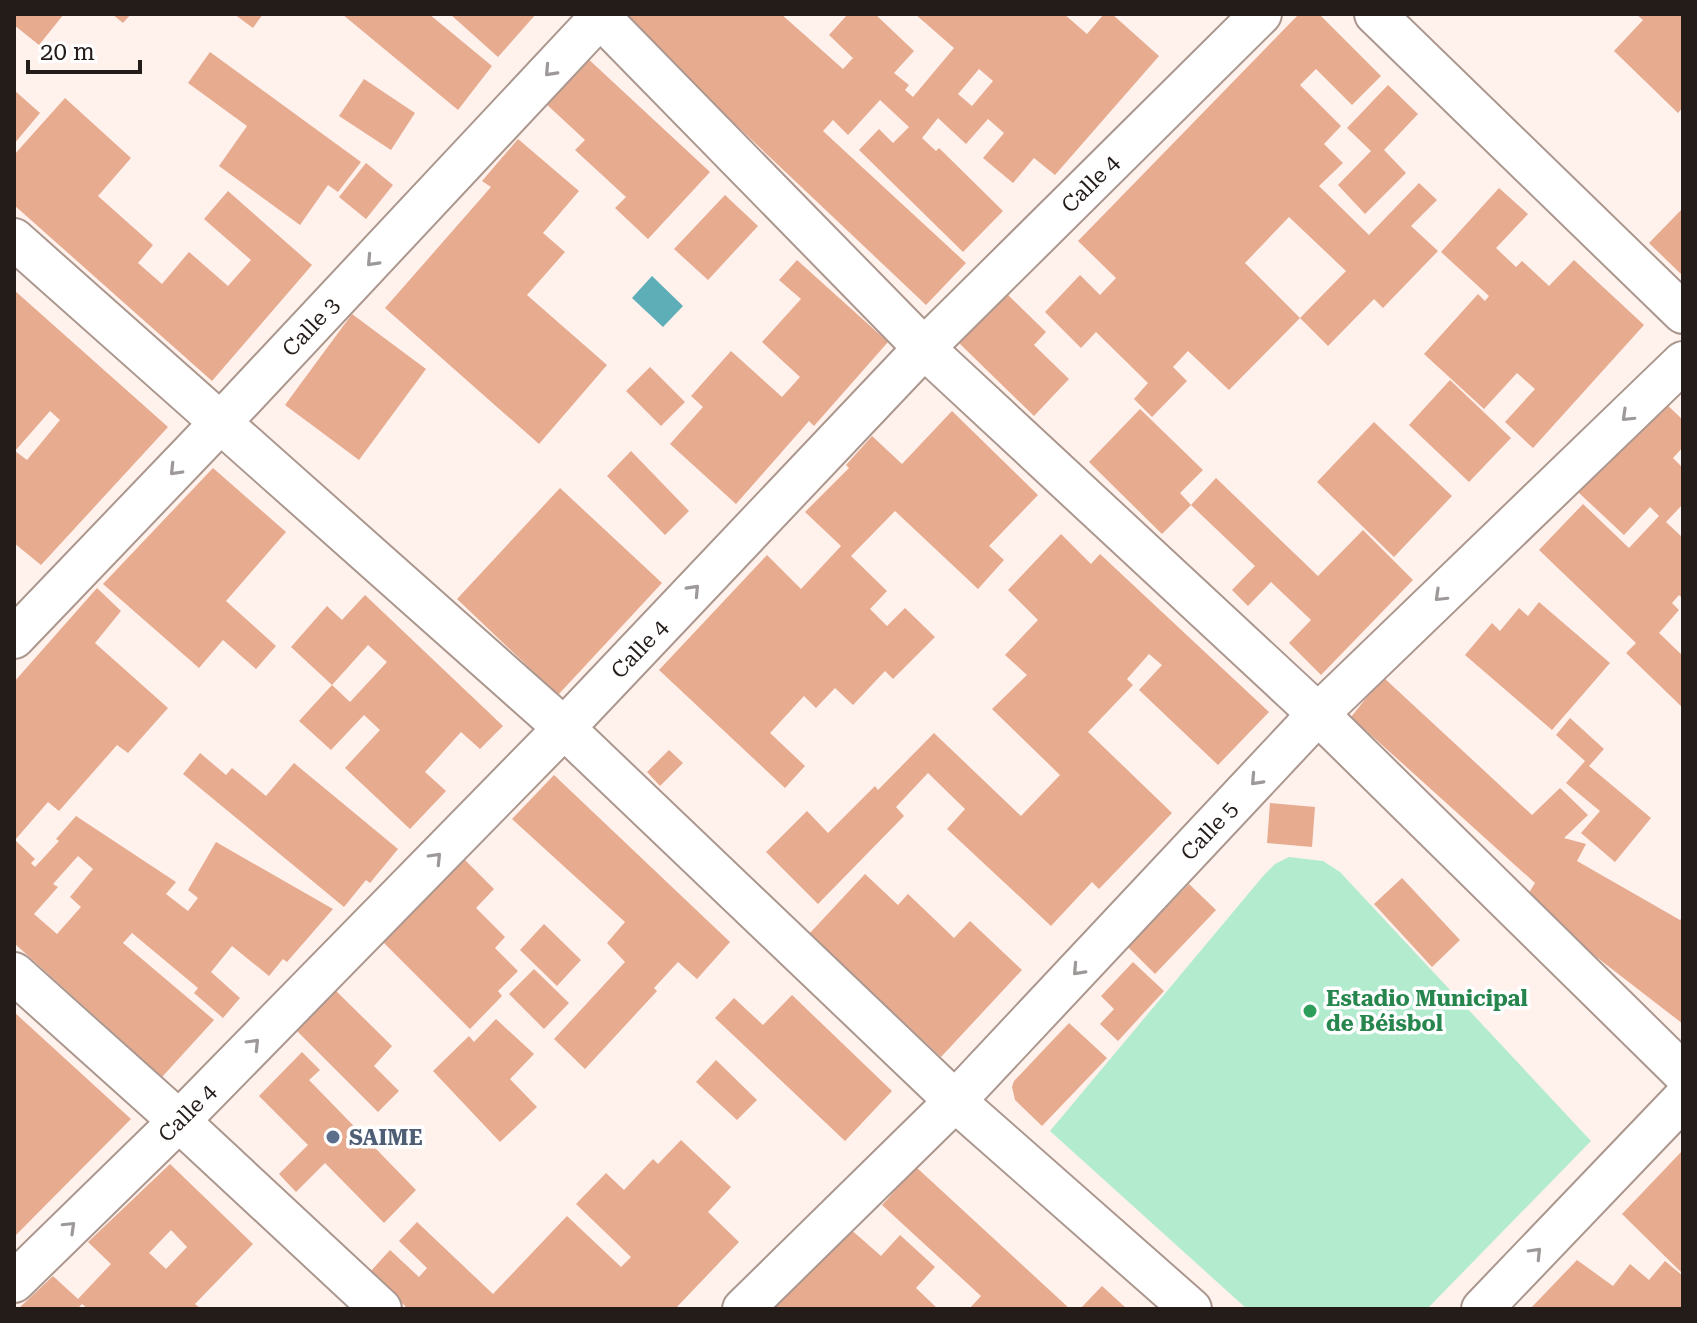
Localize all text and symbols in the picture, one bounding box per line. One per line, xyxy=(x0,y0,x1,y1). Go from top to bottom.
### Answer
scale bar xyxy=(28,24,140,74)
text: 20 m xyxy=(40,38,95,66)
one-way arrow xyxy=(544,62,559,76)
street label: Calle 4 xyxy=(1056,149,1125,217)
one-way arrow xyxy=(367,252,382,266)
street label: Calle 3 xyxy=(277,292,344,361)
one-way arrow xyxy=(1622,406,1636,421)
one-way arrow xyxy=(170,461,184,476)
one-way arrow xyxy=(685,585,699,600)
one-way arrow xyxy=(1435,587,1449,602)
street label: Calle 4 xyxy=(606,614,673,683)
one-way arrow xyxy=(1250,771,1265,785)
street label: Calle 5 xyxy=(1175,796,1242,865)
one-way arrow xyxy=(427,853,441,867)
one-way arrow xyxy=(1073,961,1088,975)
place label: Estadio Municipal de Béisbol xyxy=(1326,986,1528,1036)
marker: Estadio Municipal de Béisbol xyxy=(1301,1002,1319,1020)
one-way arrow xyxy=(245,1039,259,1053)
street label: Calle 4 xyxy=(153,1078,221,1147)
place label: SAIME xyxy=(349,1125,423,1150)
marker: SAIME xyxy=(324,1128,342,1146)
one-way arrow xyxy=(61,1222,75,1236)
one-way arrow xyxy=(1526,1248,1541,1262)

